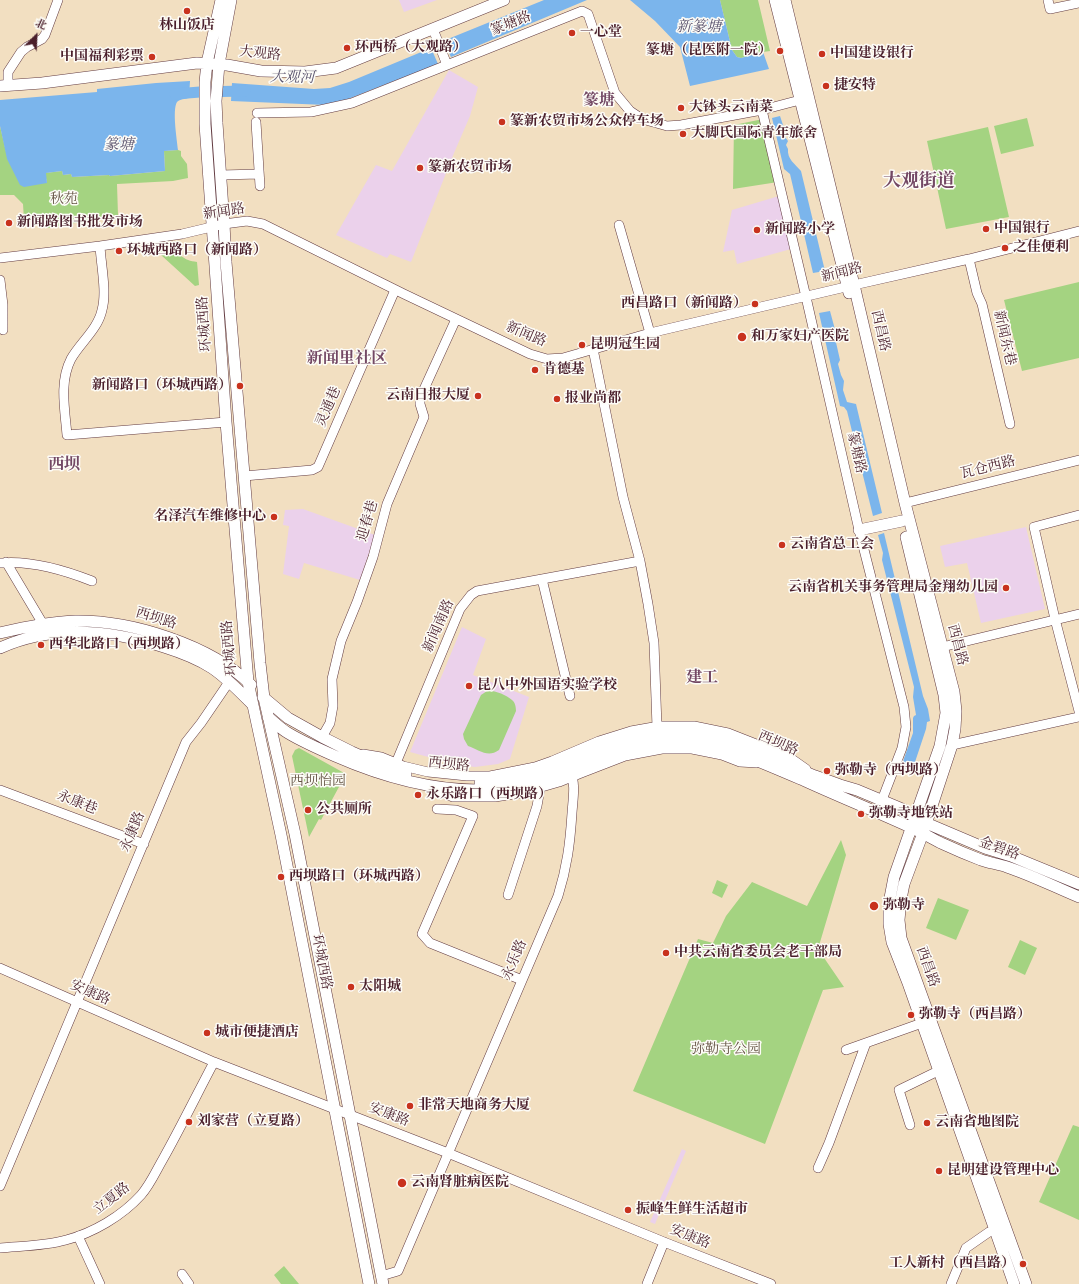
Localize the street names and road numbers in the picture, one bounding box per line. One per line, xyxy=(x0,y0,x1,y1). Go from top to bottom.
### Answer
street label: 篆塘路 xyxy=(488,8,534,40)
street label: 大观路 xyxy=(238,43,282,65)
street label: 新闻路 xyxy=(202,201,246,223)
street label: 新闻路 xyxy=(820,260,864,286)
street label: 环城西路 xyxy=(195,295,215,353)
street label: 西昌路 xyxy=(867,309,893,353)
street label: 新闻东巷 xyxy=(990,309,1018,367)
street label: 新闻路 xyxy=(503,319,549,351)
street label: 灵通巷 xyxy=(313,384,345,430)
street label: 篆塘路 xyxy=(843,431,869,475)
street label: 瓦仓西路 xyxy=(959,453,1017,483)
street label: 迎春巷 xyxy=(354,498,382,544)
street label: 新闻南路 xyxy=(420,597,458,655)
street label: 西坝路 xyxy=(133,605,179,633)
street label: 环城西路 xyxy=(219,619,241,677)
street label: 西昌路 xyxy=(943,623,971,667)
street label: 西坝路 xyxy=(755,728,801,760)
street label: 西坝路 xyxy=(427,754,471,776)
street label: 永康巷 xyxy=(54,788,100,818)
street label: 永康路 xyxy=(117,809,149,855)
street label: 金碧路 xyxy=(976,834,1022,864)
street label: 环城西路 xyxy=(307,933,335,991)
street label: 永乐路 xyxy=(499,937,531,983)
street label: 西昌路 xyxy=(912,944,942,990)
street label: 安康路 xyxy=(67,977,113,1009)
street label: 安康路 xyxy=(366,1100,412,1130)
street label: 立夏路 xyxy=(90,1179,134,1219)
street label: 安康路 xyxy=(667,1221,713,1253)

